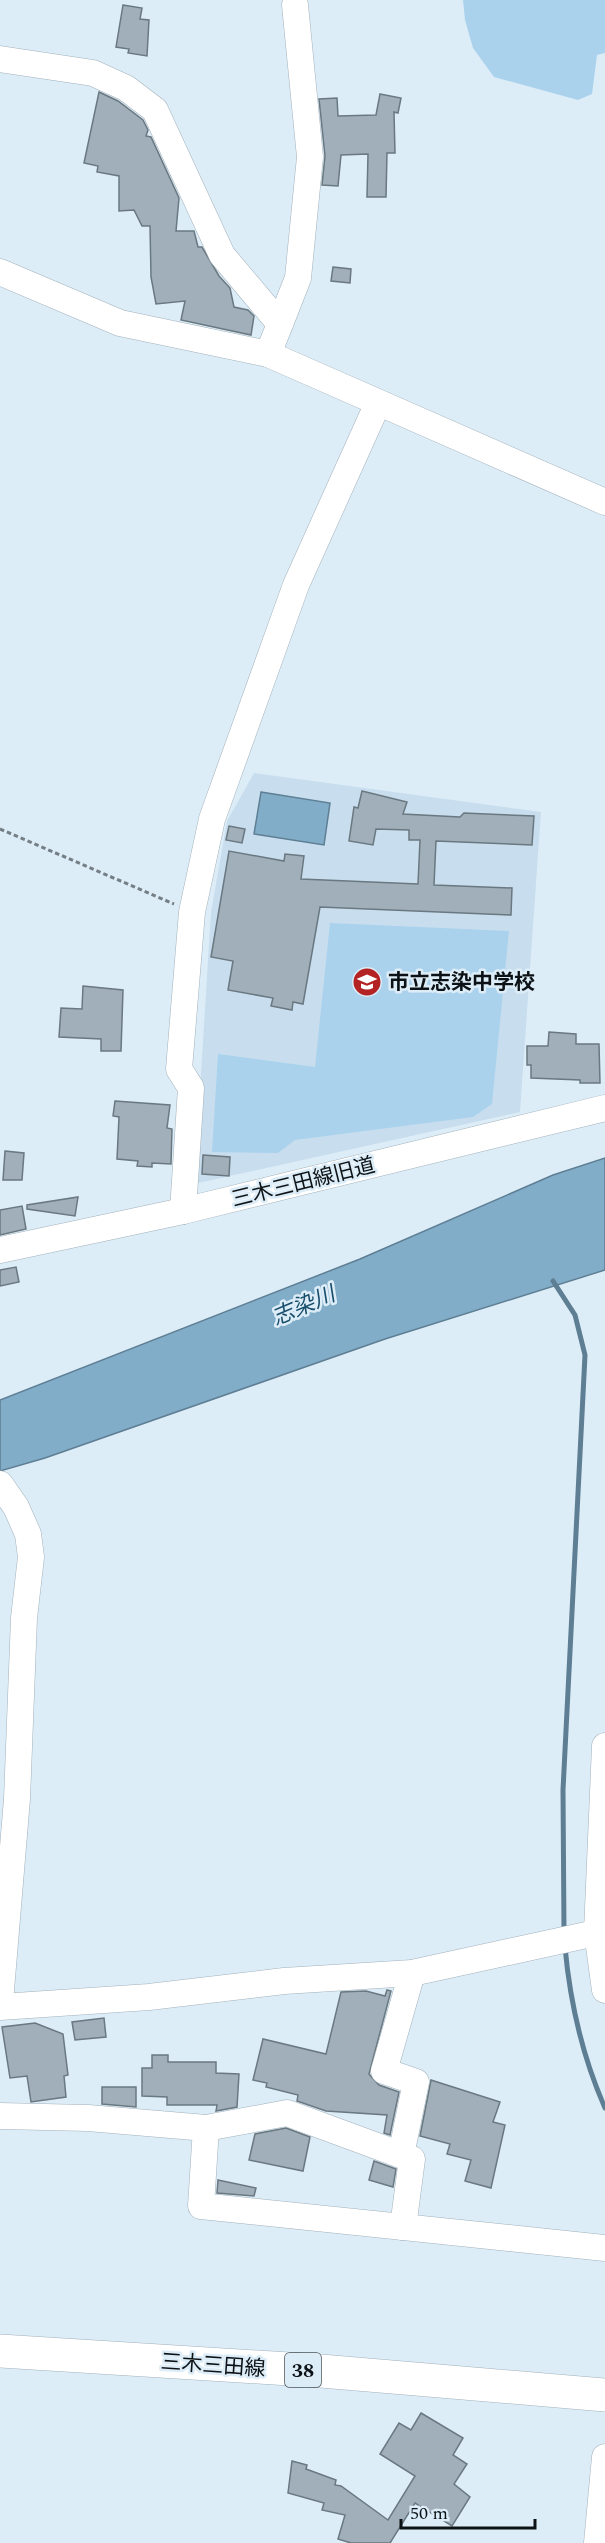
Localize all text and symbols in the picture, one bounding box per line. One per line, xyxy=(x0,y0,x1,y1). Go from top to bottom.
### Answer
school or university icon: 市立志染中学校 xyxy=(351,966,383,998)
place label: 市立志染中学校 xyxy=(388,967,535,999)
street label: 三木三田線旧道 xyxy=(228,1150,378,1216)
water label: 志染川 xyxy=(267,1278,342,1334)
street label: 三木三田線 xyxy=(159,2346,266,2386)
road number: 38 xyxy=(285,2353,321,2387)
scale bar xyxy=(401,2492,534,2530)
text: 50 m xyxy=(410,2500,448,2527)

